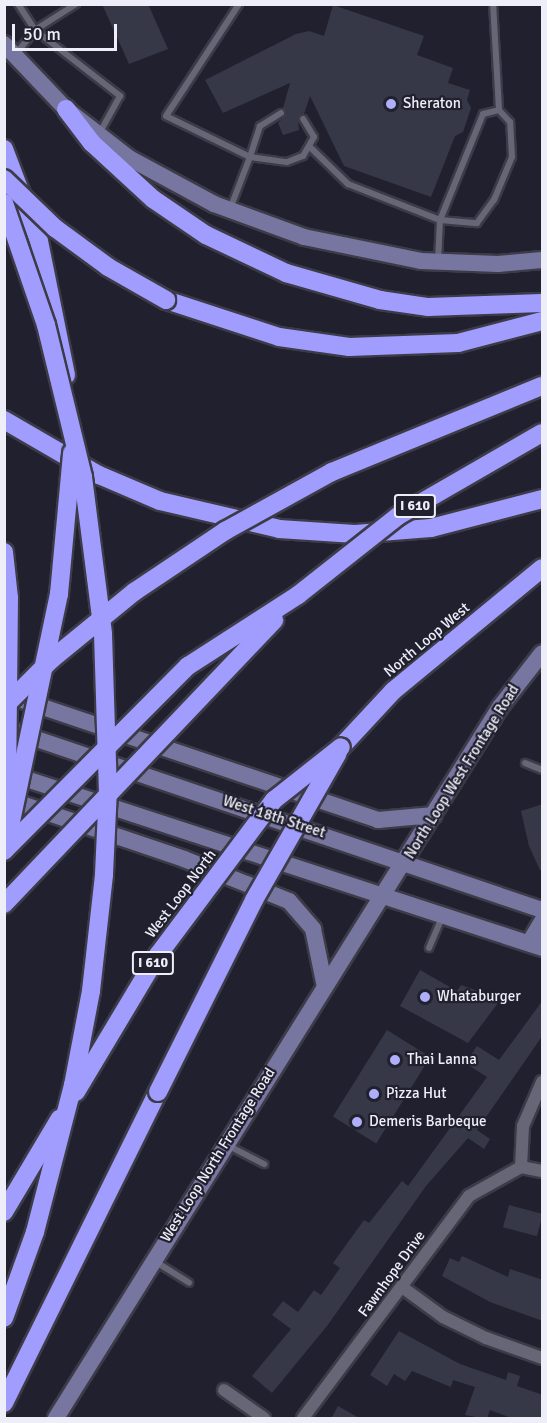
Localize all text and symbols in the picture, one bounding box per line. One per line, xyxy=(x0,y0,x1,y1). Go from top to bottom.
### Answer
scale bar xyxy=(15,12,120,50)
text: 50 m xyxy=(23,23,61,45)
place label: Sheraton xyxy=(403,95,461,113)
marker: Sheraton xyxy=(384,97,398,111)
road number: I 610 xyxy=(392,495,438,517)
street label: North Loop West xyxy=(380,599,474,681)
street label: North Loop West Frontage Road xyxy=(401,682,523,862)
street label: West 18th Street xyxy=(220,792,328,842)
street label: West Loop North xyxy=(142,846,220,942)
road number: I 610 xyxy=(130,952,176,974)
place label: Whataburger xyxy=(437,988,521,1006)
marker: Whataburger xyxy=(418,990,432,1004)
place label: Thai Lanna xyxy=(407,1051,477,1069)
marker: Thai Lanna xyxy=(388,1053,402,1067)
street label: West Loop North Frontage Road xyxy=(157,1065,279,1245)
place label: Pizza Hut xyxy=(386,1085,446,1103)
marker: Pizza Hut xyxy=(367,1087,381,1101)
place label: Demeris Barbeque xyxy=(369,1113,487,1131)
marker: Demeris Barbeque xyxy=(350,1115,364,1129)
street label: Fawnhope Drive xyxy=(355,1227,429,1321)

